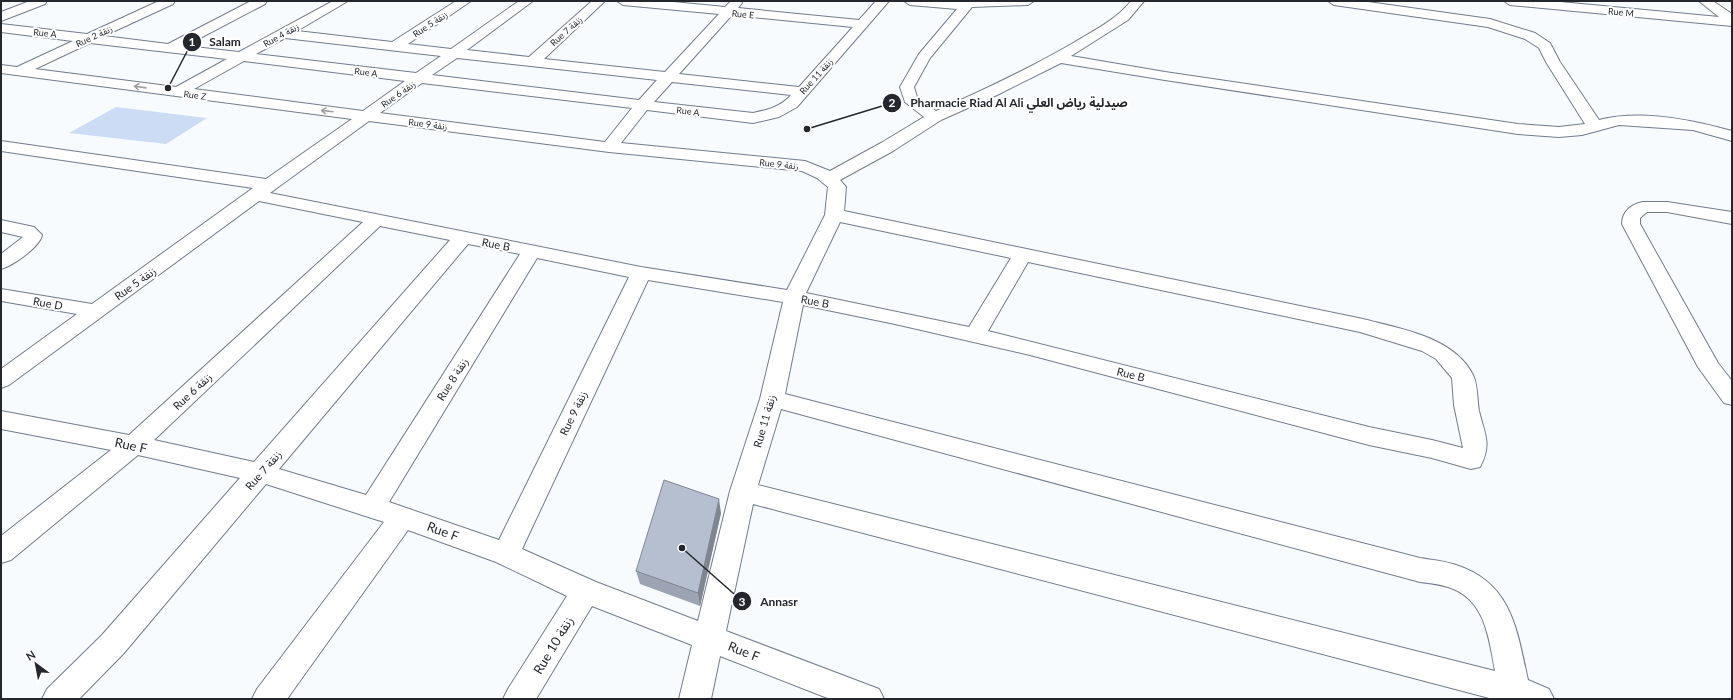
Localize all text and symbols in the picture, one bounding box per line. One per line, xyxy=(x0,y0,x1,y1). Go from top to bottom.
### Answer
street label: Rue M xyxy=(1608,5,1634,19)
street label: Rue E xyxy=(731,8,755,20)
street label: Rue 5 زنقة xyxy=(410,9,450,40)
street label: Rue 7 زنقة xyxy=(548,14,585,49)
street label: Rue 4 زنقة xyxy=(261,21,301,50)
street label: Rue 2 زنقة xyxy=(74,23,115,50)
street label: Rue A xyxy=(33,26,58,40)
callout: Salam xyxy=(182,30,249,54)
text: 1 xyxy=(189,34,196,49)
text: Salam xyxy=(209,34,241,49)
street label: Rue 11 زنقة xyxy=(797,56,836,97)
street label: Rue A xyxy=(354,65,379,79)
street label: Rue 6 زنقة xyxy=(379,78,418,111)
one-way arrow xyxy=(134,83,147,91)
street label: Rue Z xyxy=(183,88,208,102)
callout: Pharmacie Riad Al Ali صيدلية رياض العلي xyxy=(882,91,1136,115)
text: 2 xyxy=(889,95,896,110)
text: Pharmacie Riad Al Ali صيدلية رياض العلي xyxy=(910,95,1128,113)
street label: Rue A xyxy=(676,104,701,118)
one-way arrow xyxy=(321,107,334,115)
street label: Rue 9 زنقة xyxy=(408,116,448,133)
street label: Rue 9 زنقة xyxy=(759,156,799,173)
street label: Rue B xyxy=(481,235,511,253)
street label: Rue 5 زنقة xyxy=(112,264,159,303)
street label: Rue B xyxy=(800,292,830,310)
street label: Rue D xyxy=(32,294,64,312)
street label: Rue 8 زنقة xyxy=(434,355,471,403)
street label: Rue B xyxy=(1116,364,1146,384)
street label: Rue 6 زنقة xyxy=(170,370,215,413)
street label: Rue 9 زنقة xyxy=(557,389,590,438)
street label: Rue 11 زنقة xyxy=(750,393,779,449)
street label: Rue F xyxy=(113,434,149,456)
street label: Rue 7 زنقة xyxy=(242,448,284,493)
street label: Rue F xyxy=(425,518,461,544)
callout: Annasr xyxy=(732,589,805,613)
text: 3 xyxy=(739,594,746,609)
text: Annasr xyxy=(759,594,798,609)
street label: Rue 10 زنقة xyxy=(530,613,576,677)
street label: Rue F xyxy=(726,638,762,664)
north arrow xyxy=(16,644,56,684)
text: N xyxy=(23,647,37,663)

